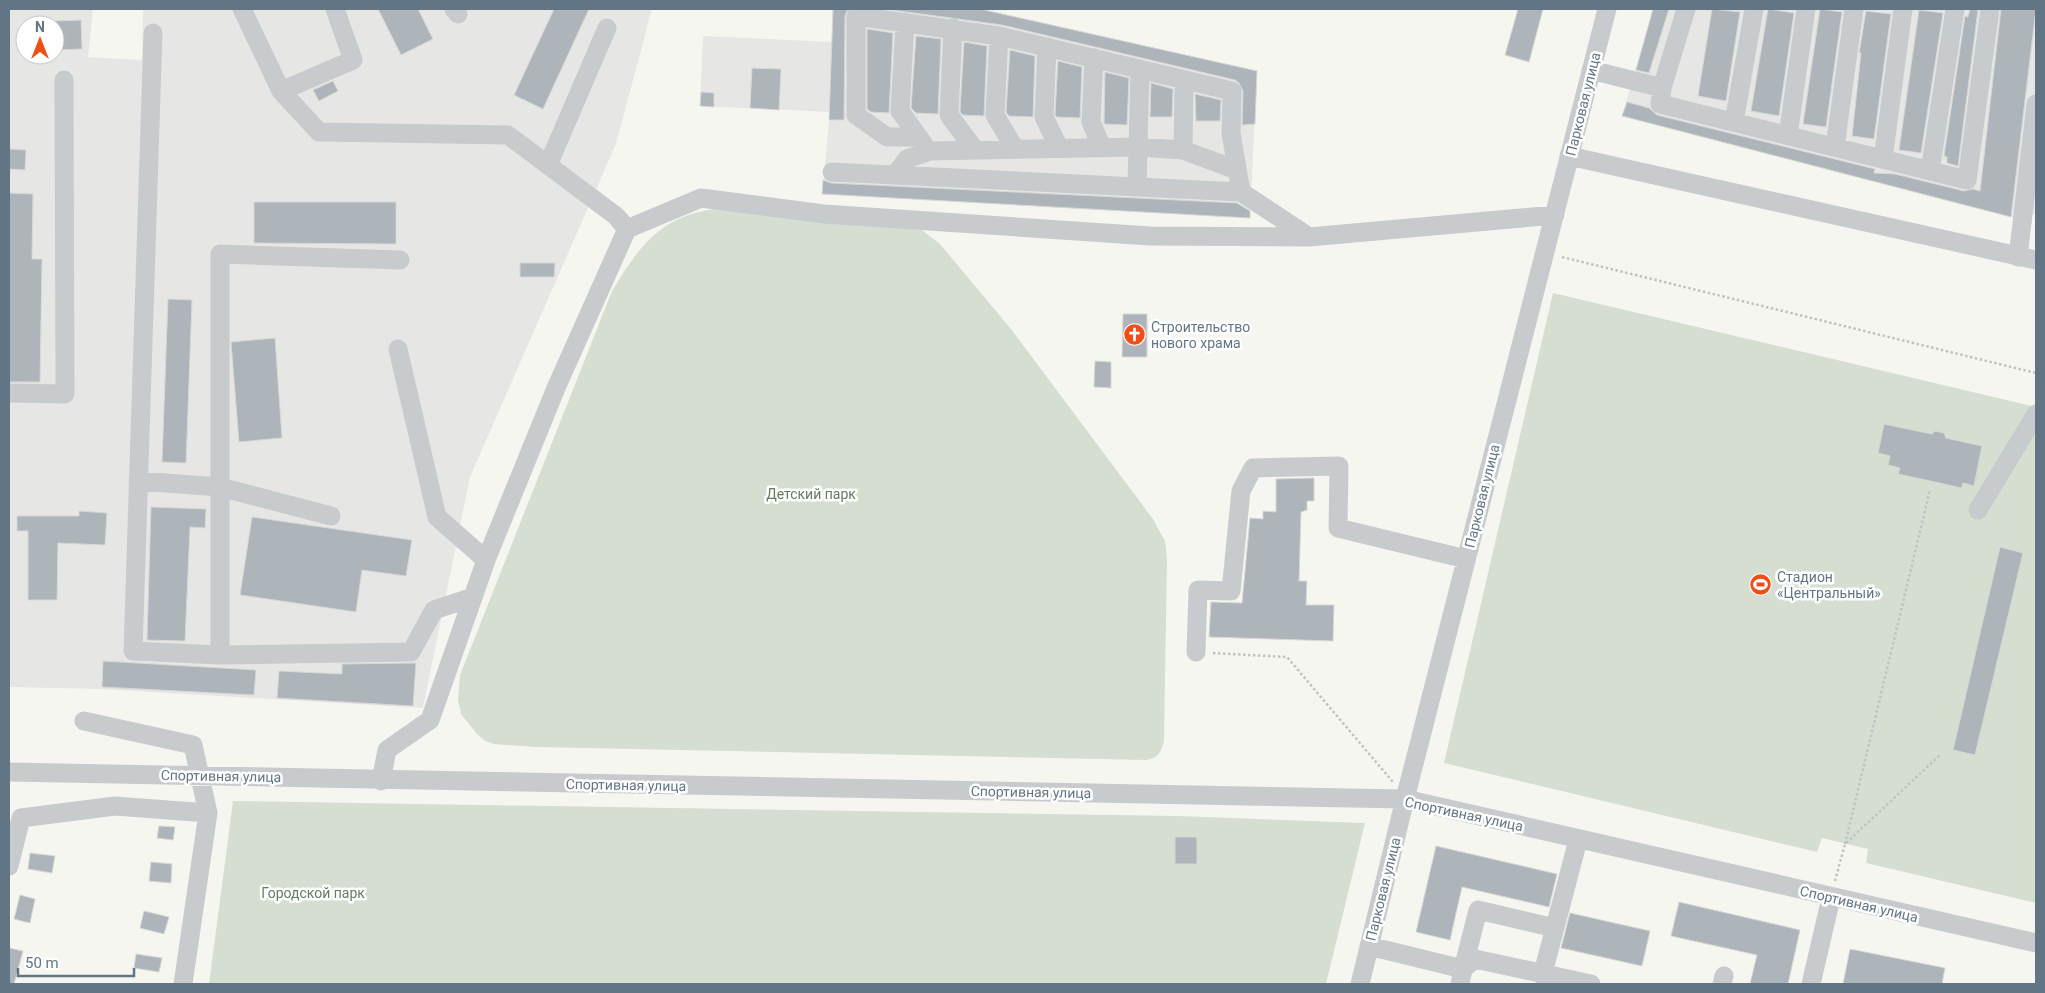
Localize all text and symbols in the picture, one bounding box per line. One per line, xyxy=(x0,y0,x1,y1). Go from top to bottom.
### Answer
north arrow xyxy=(15,15,65,65)
text: N xyxy=(35,19,45,35)
street label: Парковая улица xyxy=(1562,51,1604,157)
place label: Строительство нового храма xyxy=(1151,319,1250,351)
church icon: Строительство нового храма xyxy=(1123,323,1147,347)
street label: Парковая улица xyxy=(1461,443,1503,549)
park label: Детский парк xyxy=(766,486,856,502)
place label: Стадион «Центральный» xyxy=(1777,569,1881,601)
sports icon: Стадион «Центральный» xyxy=(1749,573,1773,597)
street label: Спортивная улица xyxy=(161,767,281,785)
street label: Спортивная улица xyxy=(566,776,686,794)
street label: Спортивная улица xyxy=(971,783,1091,801)
street label: Спортивная улица xyxy=(1403,794,1525,834)
street label: Парковая улица xyxy=(1362,836,1404,942)
street label: Спортивная улица xyxy=(1798,883,1920,925)
park label: Городской парк xyxy=(261,885,365,901)
scale bar xyxy=(18,946,134,978)
text: 50 m xyxy=(25,954,59,972)

